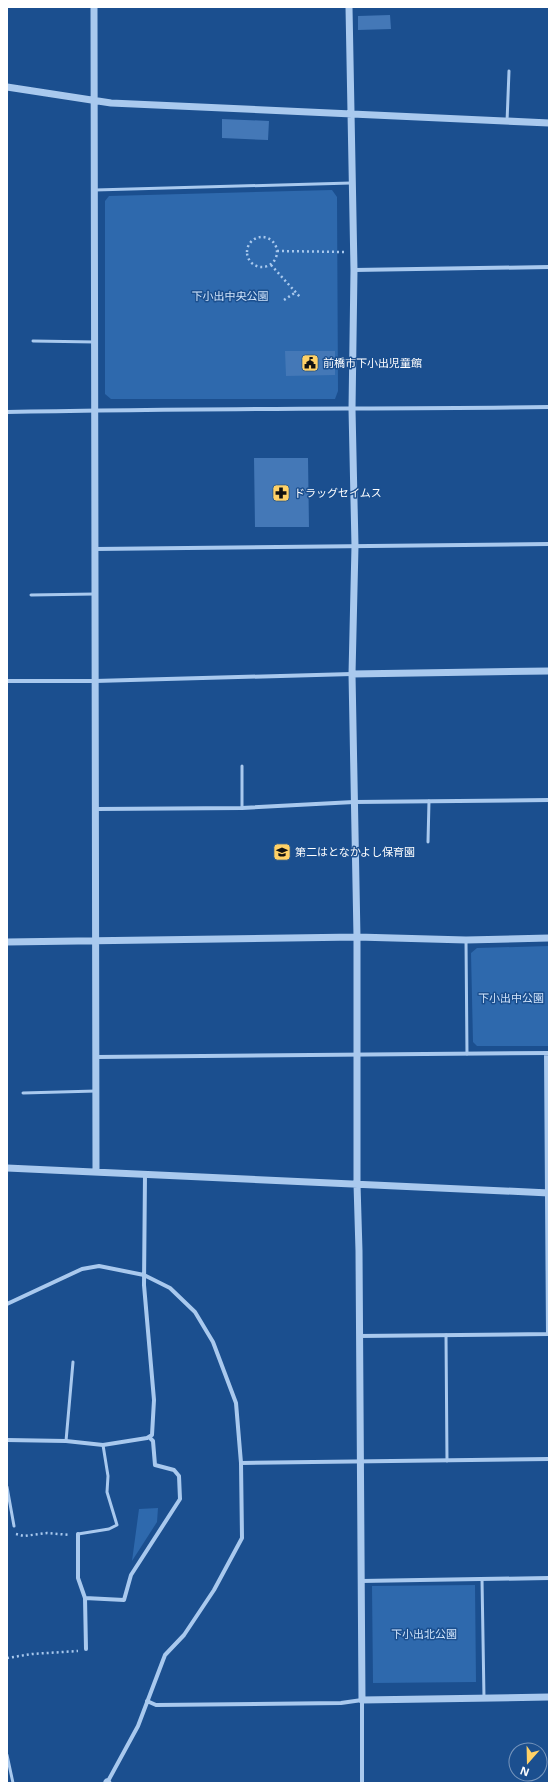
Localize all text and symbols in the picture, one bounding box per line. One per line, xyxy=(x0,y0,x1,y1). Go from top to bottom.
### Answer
park label: 下小出中央公園 xyxy=(192,288,269,303)
public building icon: 前橋市下小出児童館 xyxy=(300,353,320,373)
place label: 前橋市下小出児童館 xyxy=(323,355,422,370)
pharmacy icon: ドラッグセイムス xyxy=(271,483,291,503)
place label: ドラッグセイムス xyxy=(294,485,382,500)
school or university icon: 第二はとなかよし保育園 xyxy=(272,842,292,862)
place label: 第二はとなかよし保育園 xyxy=(295,844,415,859)
park label: 下小出中公園 xyxy=(478,990,544,1005)
park label: 下小出北公園 xyxy=(391,1626,457,1641)
north arrow xyxy=(508,1742,548,1782)
text: N xyxy=(518,1763,531,1780)

